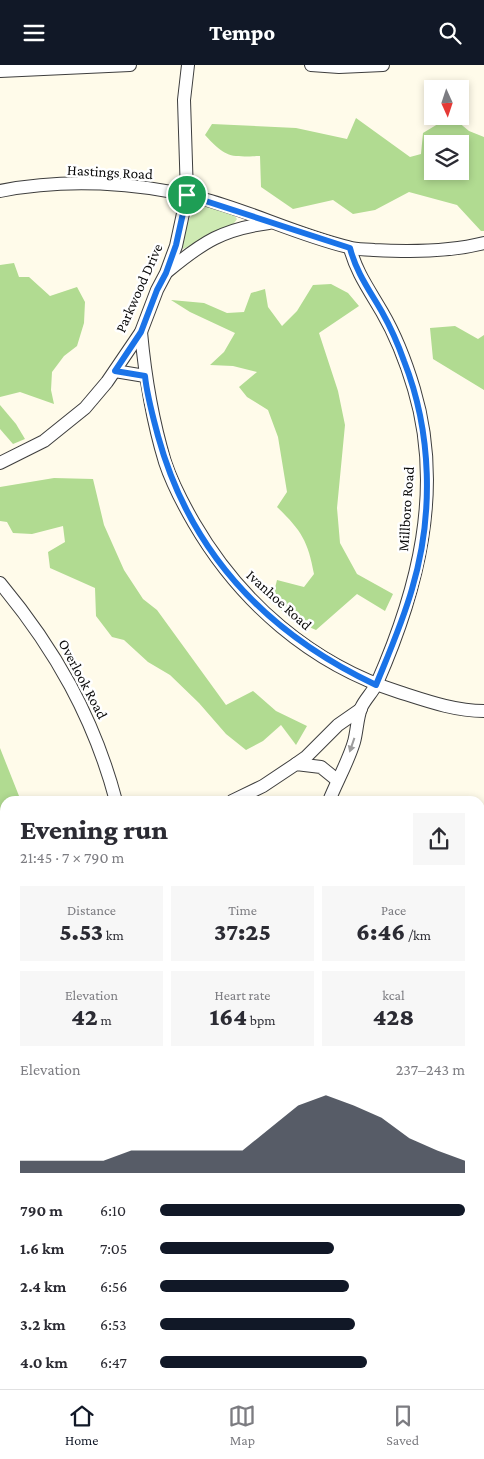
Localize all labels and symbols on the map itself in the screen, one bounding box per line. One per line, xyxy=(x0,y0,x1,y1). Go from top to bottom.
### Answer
north arrow xyxy=(424,80,469,125)
street label: Hastings Road xyxy=(67,162,153,183)
pin xyxy=(166,174,208,216)
street label: Parkwood Drive xyxy=(112,241,166,335)
street label: Millboro Road xyxy=(395,466,417,552)
street label: Ivanhoe Road xyxy=(243,567,315,633)
street label: Overlook Road xyxy=(55,636,111,722)
one-way arrow xyxy=(348,738,355,753)

